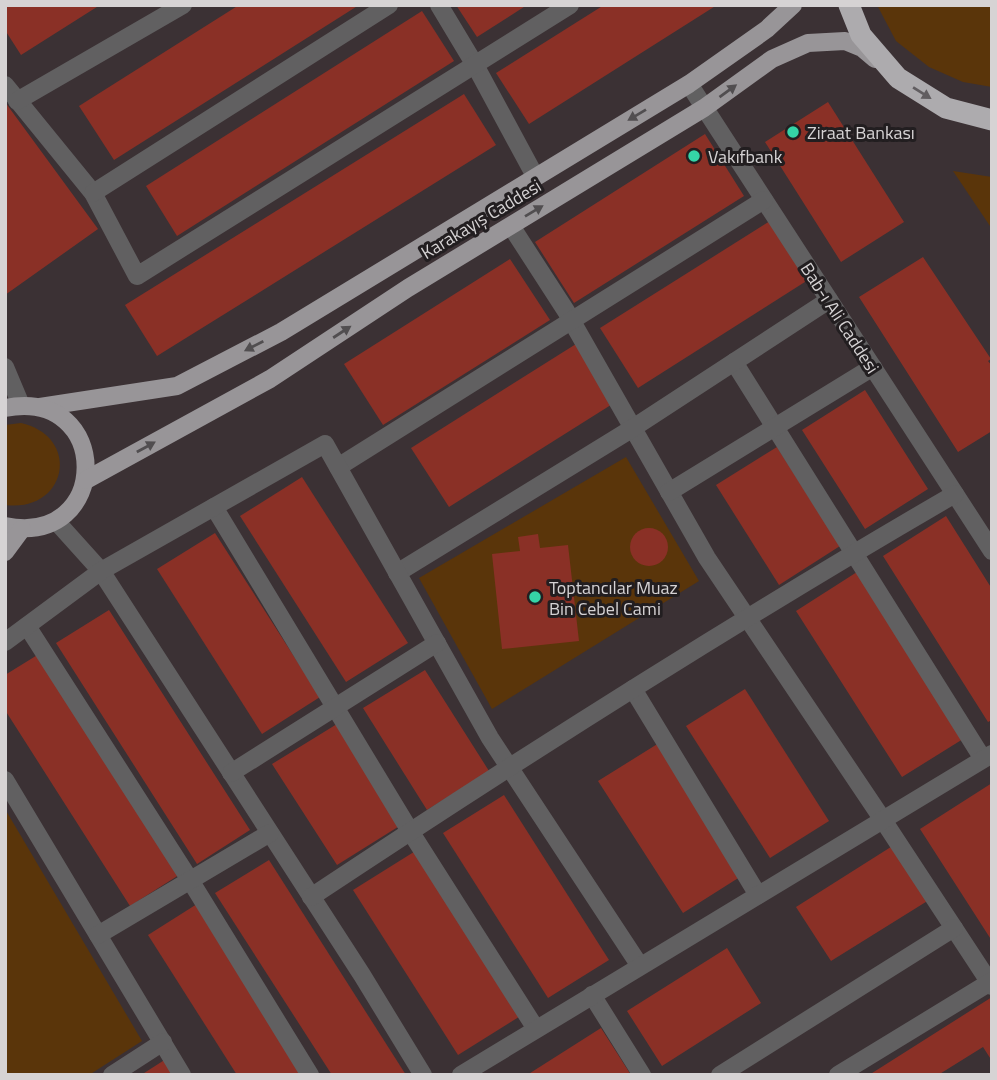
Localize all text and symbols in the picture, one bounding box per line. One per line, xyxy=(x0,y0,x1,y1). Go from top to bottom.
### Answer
one-way arrow xyxy=(718,84,736,99)
one-way arrow xyxy=(912,87,931,100)
one-way arrow xyxy=(628,108,647,121)
place label: Ziraat Bankası xyxy=(807,119,915,146)
marker: Ziraat Bankası xyxy=(785,124,801,140)
place label: Vakıfbank xyxy=(708,143,783,170)
marker: Vakıfbank xyxy=(686,148,702,164)
street label: Karakayış Caddesi xyxy=(416,172,546,266)
one-way arrow xyxy=(525,205,544,218)
street label: Bab-ı Ali Caddesi xyxy=(794,257,886,379)
one-way arrow xyxy=(332,326,351,339)
one-way arrow xyxy=(244,341,264,352)
one-way arrow xyxy=(136,441,155,453)
place label: Toptancılar Muaz Bin Cebel Cami xyxy=(549,574,678,622)
marker: Toptancılar Muaz Bin Cebel Cami xyxy=(527,589,543,605)

